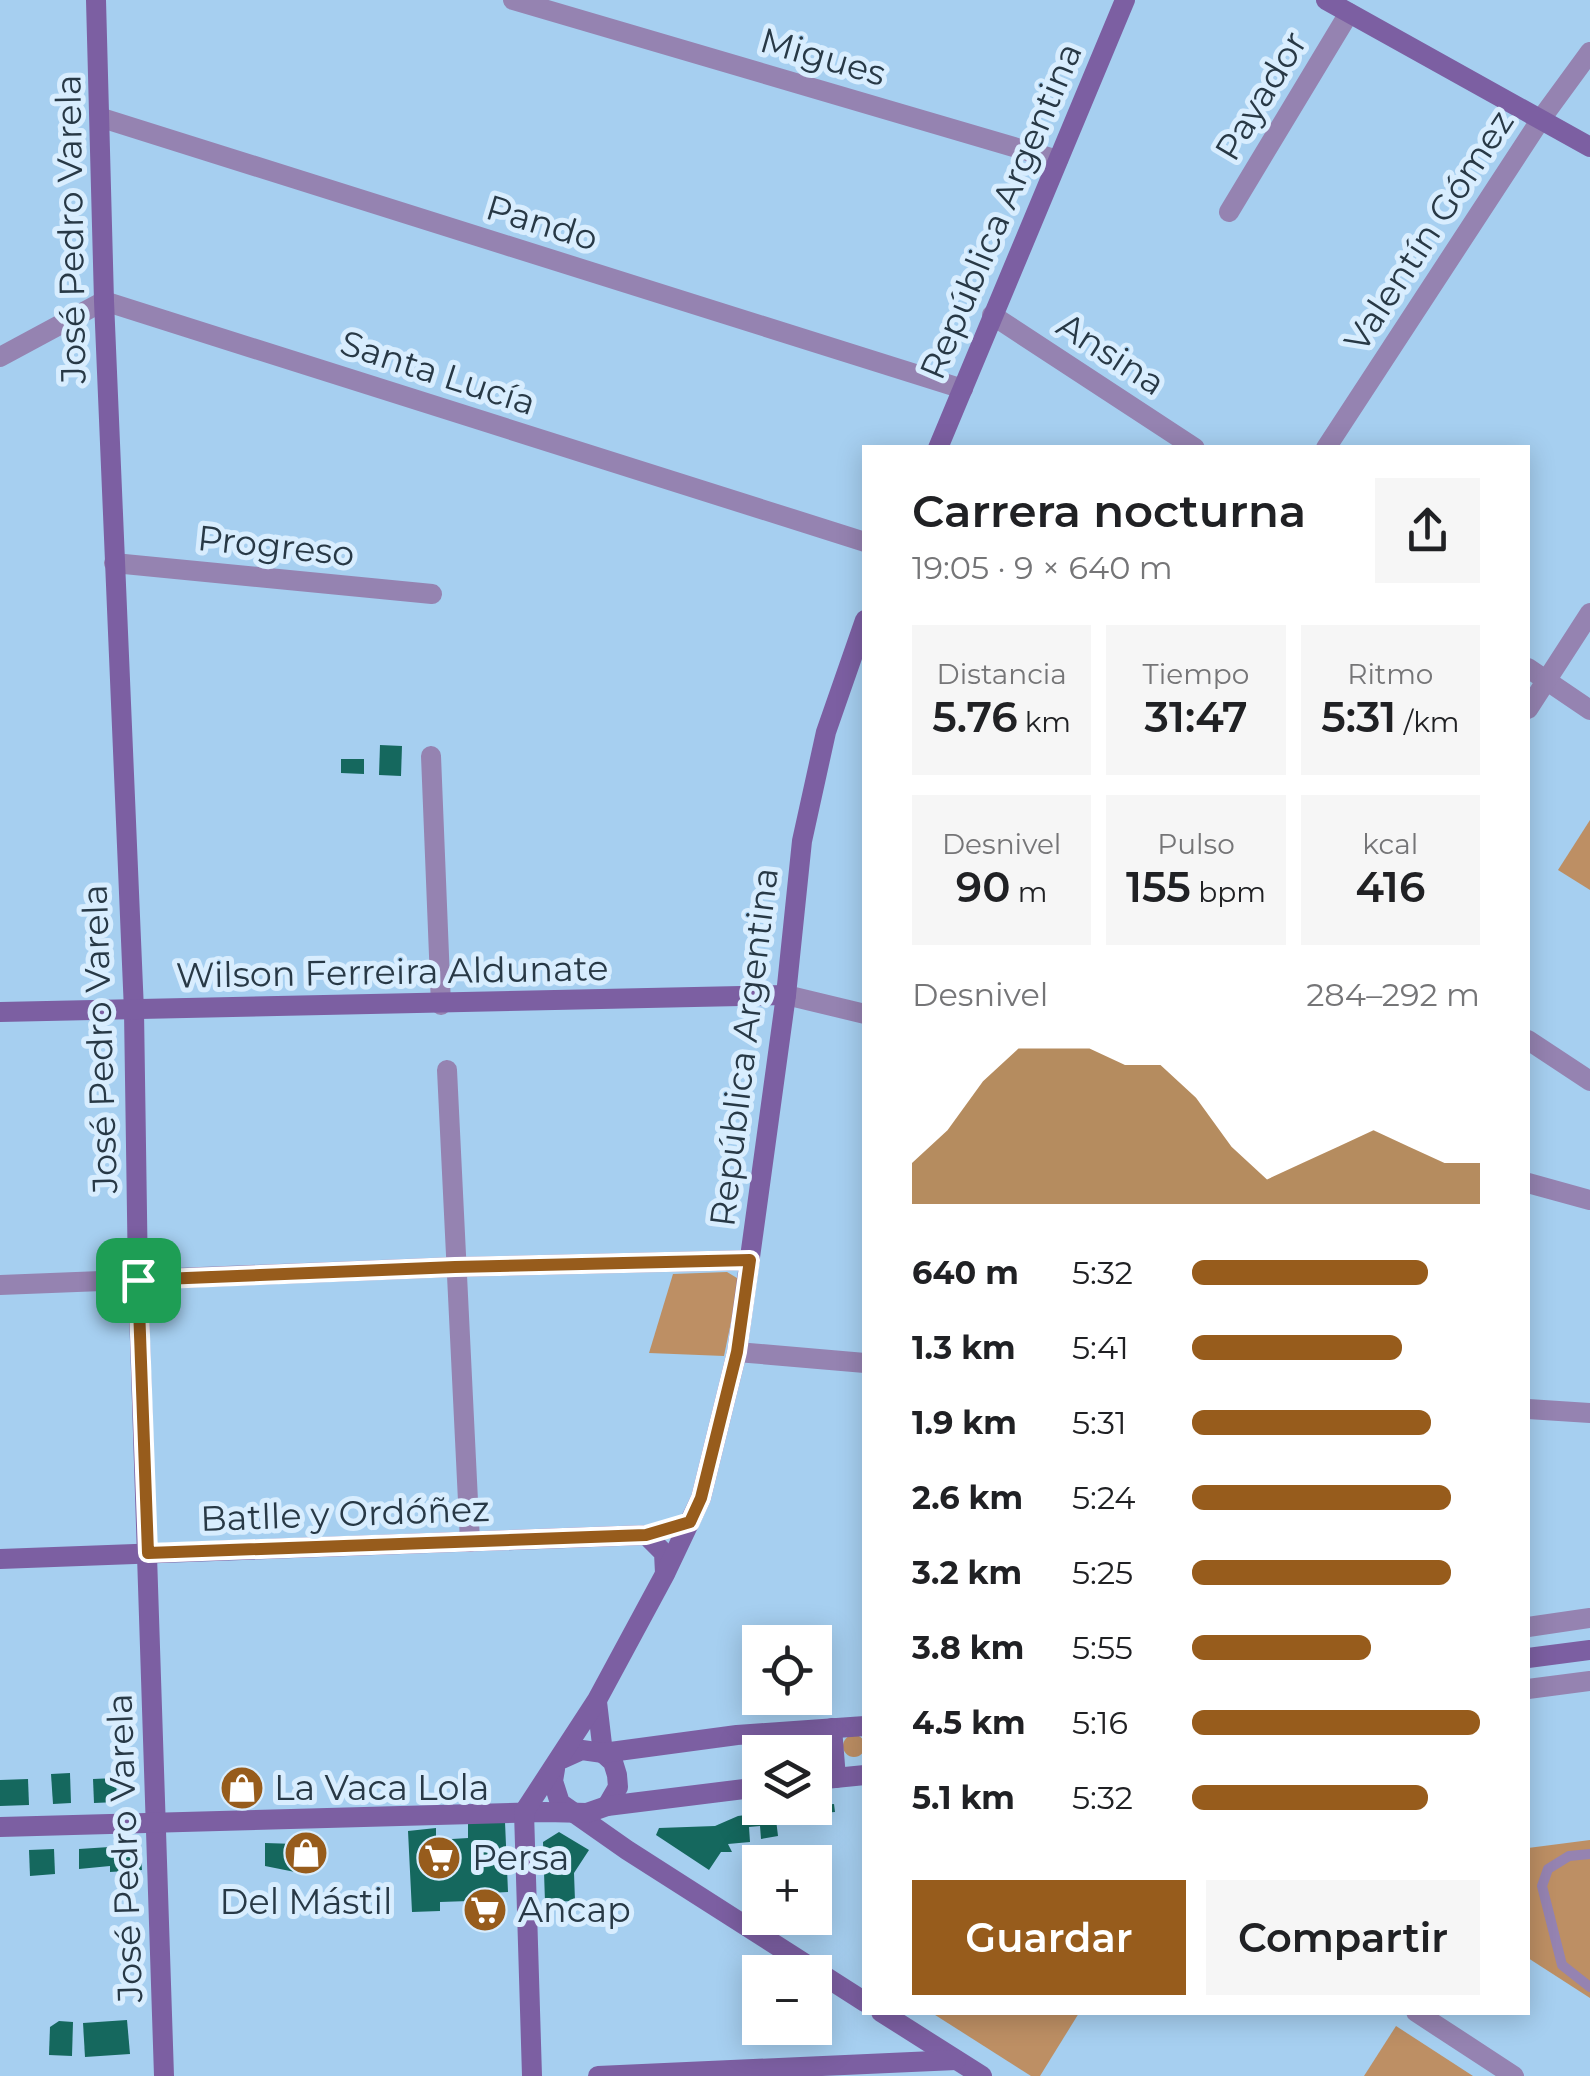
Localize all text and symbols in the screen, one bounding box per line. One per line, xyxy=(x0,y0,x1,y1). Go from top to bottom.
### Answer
street label: Migues xyxy=(755,18,891,95)
street label: Payador xyxy=(1205,23,1316,168)
street label: República Argentina xyxy=(910,36,1091,385)
street label: José Pedro Varela xyxy=(46,74,95,385)
street label: Valentín Gómez xyxy=(1335,102,1523,359)
street label: Pando xyxy=(481,185,603,260)
street label: Ansina xyxy=(1049,303,1173,404)
street label: Santa Lucía xyxy=(335,321,541,424)
button: share xyxy=(1375,478,1480,583)
text: Carrera nocturna xyxy=(912,483,1306,538)
street label: Progreso xyxy=(195,516,357,575)
text: 19:05 · 9 × 640 m xyxy=(912,548,1173,587)
text: Distancia xyxy=(937,657,1067,691)
text: Tiempo xyxy=(1143,657,1249,691)
text: Ritmo xyxy=(1347,657,1433,691)
text: 5.76 xyxy=(932,691,1017,743)
text: 31:47 xyxy=(1145,691,1247,743)
text: 5:31 xyxy=(1321,691,1396,743)
text: km xyxy=(1017,705,1071,739)
text: /km xyxy=(1396,705,1459,739)
text: Desnivel xyxy=(942,827,1061,861)
text: Pulso xyxy=(1157,827,1235,861)
text: kcal xyxy=(1362,827,1418,861)
text: 90 xyxy=(956,861,1010,913)
text: 155 xyxy=(1126,861,1191,913)
text: 416 xyxy=(1355,861,1425,913)
street label: República Argentina xyxy=(700,865,787,1229)
text: m xyxy=(1010,875,1047,909)
text: bpm xyxy=(1191,875,1266,909)
street label: José Pedro Varela xyxy=(73,884,126,1195)
street label: Wilson Ferreira Aldunate xyxy=(175,946,609,997)
text: Desnivel xyxy=(912,975,1048,1014)
text: 284–292 m xyxy=(1306,975,1480,1014)
pin xyxy=(96,1238,181,1323)
icon: arrive xyxy=(111,1253,166,1308)
text: 640 m xyxy=(912,1253,1019,1292)
text: 5:32 xyxy=(1072,1253,1133,1292)
text: 1.3 km xyxy=(912,1328,1016,1367)
text: 5:41 xyxy=(1072,1328,1129,1367)
text: 1.9 km xyxy=(912,1403,1017,1442)
text: 5:31 xyxy=(1072,1403,1127,1442)
text: 2.6 km xyxy=(912,1478,1023,1517)
text: 5:24 xyxy=(1072,1478,1136,1517)
street label: Batlle y Ordóñez xyxy=(199,1487,490,1540)
text: 3.2 km xyxy=(912,1553,1022,1592)
text: 5:25 xyxy=(1072,1553,1133,1592)
map controls xyxy=(742,1625,832,2045)
button: locate xyxy=(742,1625,832,1715)
text: 3.8 km xyxy=(912,1628,1024,1667)
text: 5:55 xyxy=(1072,1628,1133,1667)
street label: José Pedro Varela xyxy=(98,1693,151,2004)
text: 4.5 km xyxy=(912,1703,1026,1742)
text: 5:16 xyxy=(1072,1703,1128,1742)
button: layers xyxy=(742,1735,832,1825)
shop icon: La Vaca Lola xyxy=(219,1765,265,1811)
place label: La Vaca Lola xyxy=(274,1766,489,1809)
text: 5.1 km xyxy=(912,1778,1015,1817)
text: 5:32 xyxy=(1072,1778,1133,1817)
shop icon: Del Mástil xyxy=(283,1830,329,1876)
supermarket icon: Persa xyxy=(416,1835,462,1881)
place label: Persa xyxy=(472,1836,570,1879)
button: + xyxy=(742,1845,832,1935)
place label: Del Mástil xyxy=(220,1880,392,1923)
button: Guardar xyxy=(912,1880,1186,1995)
button: Compartir xyxy=(1206,1880,1480,1995)
supermarket icon: Ancap xyxy=(462,1887,508,1933)
place label: Ancap xyxy=(518,1888,631,1931)
button: − xyxy=(742,1955,832,2045)

